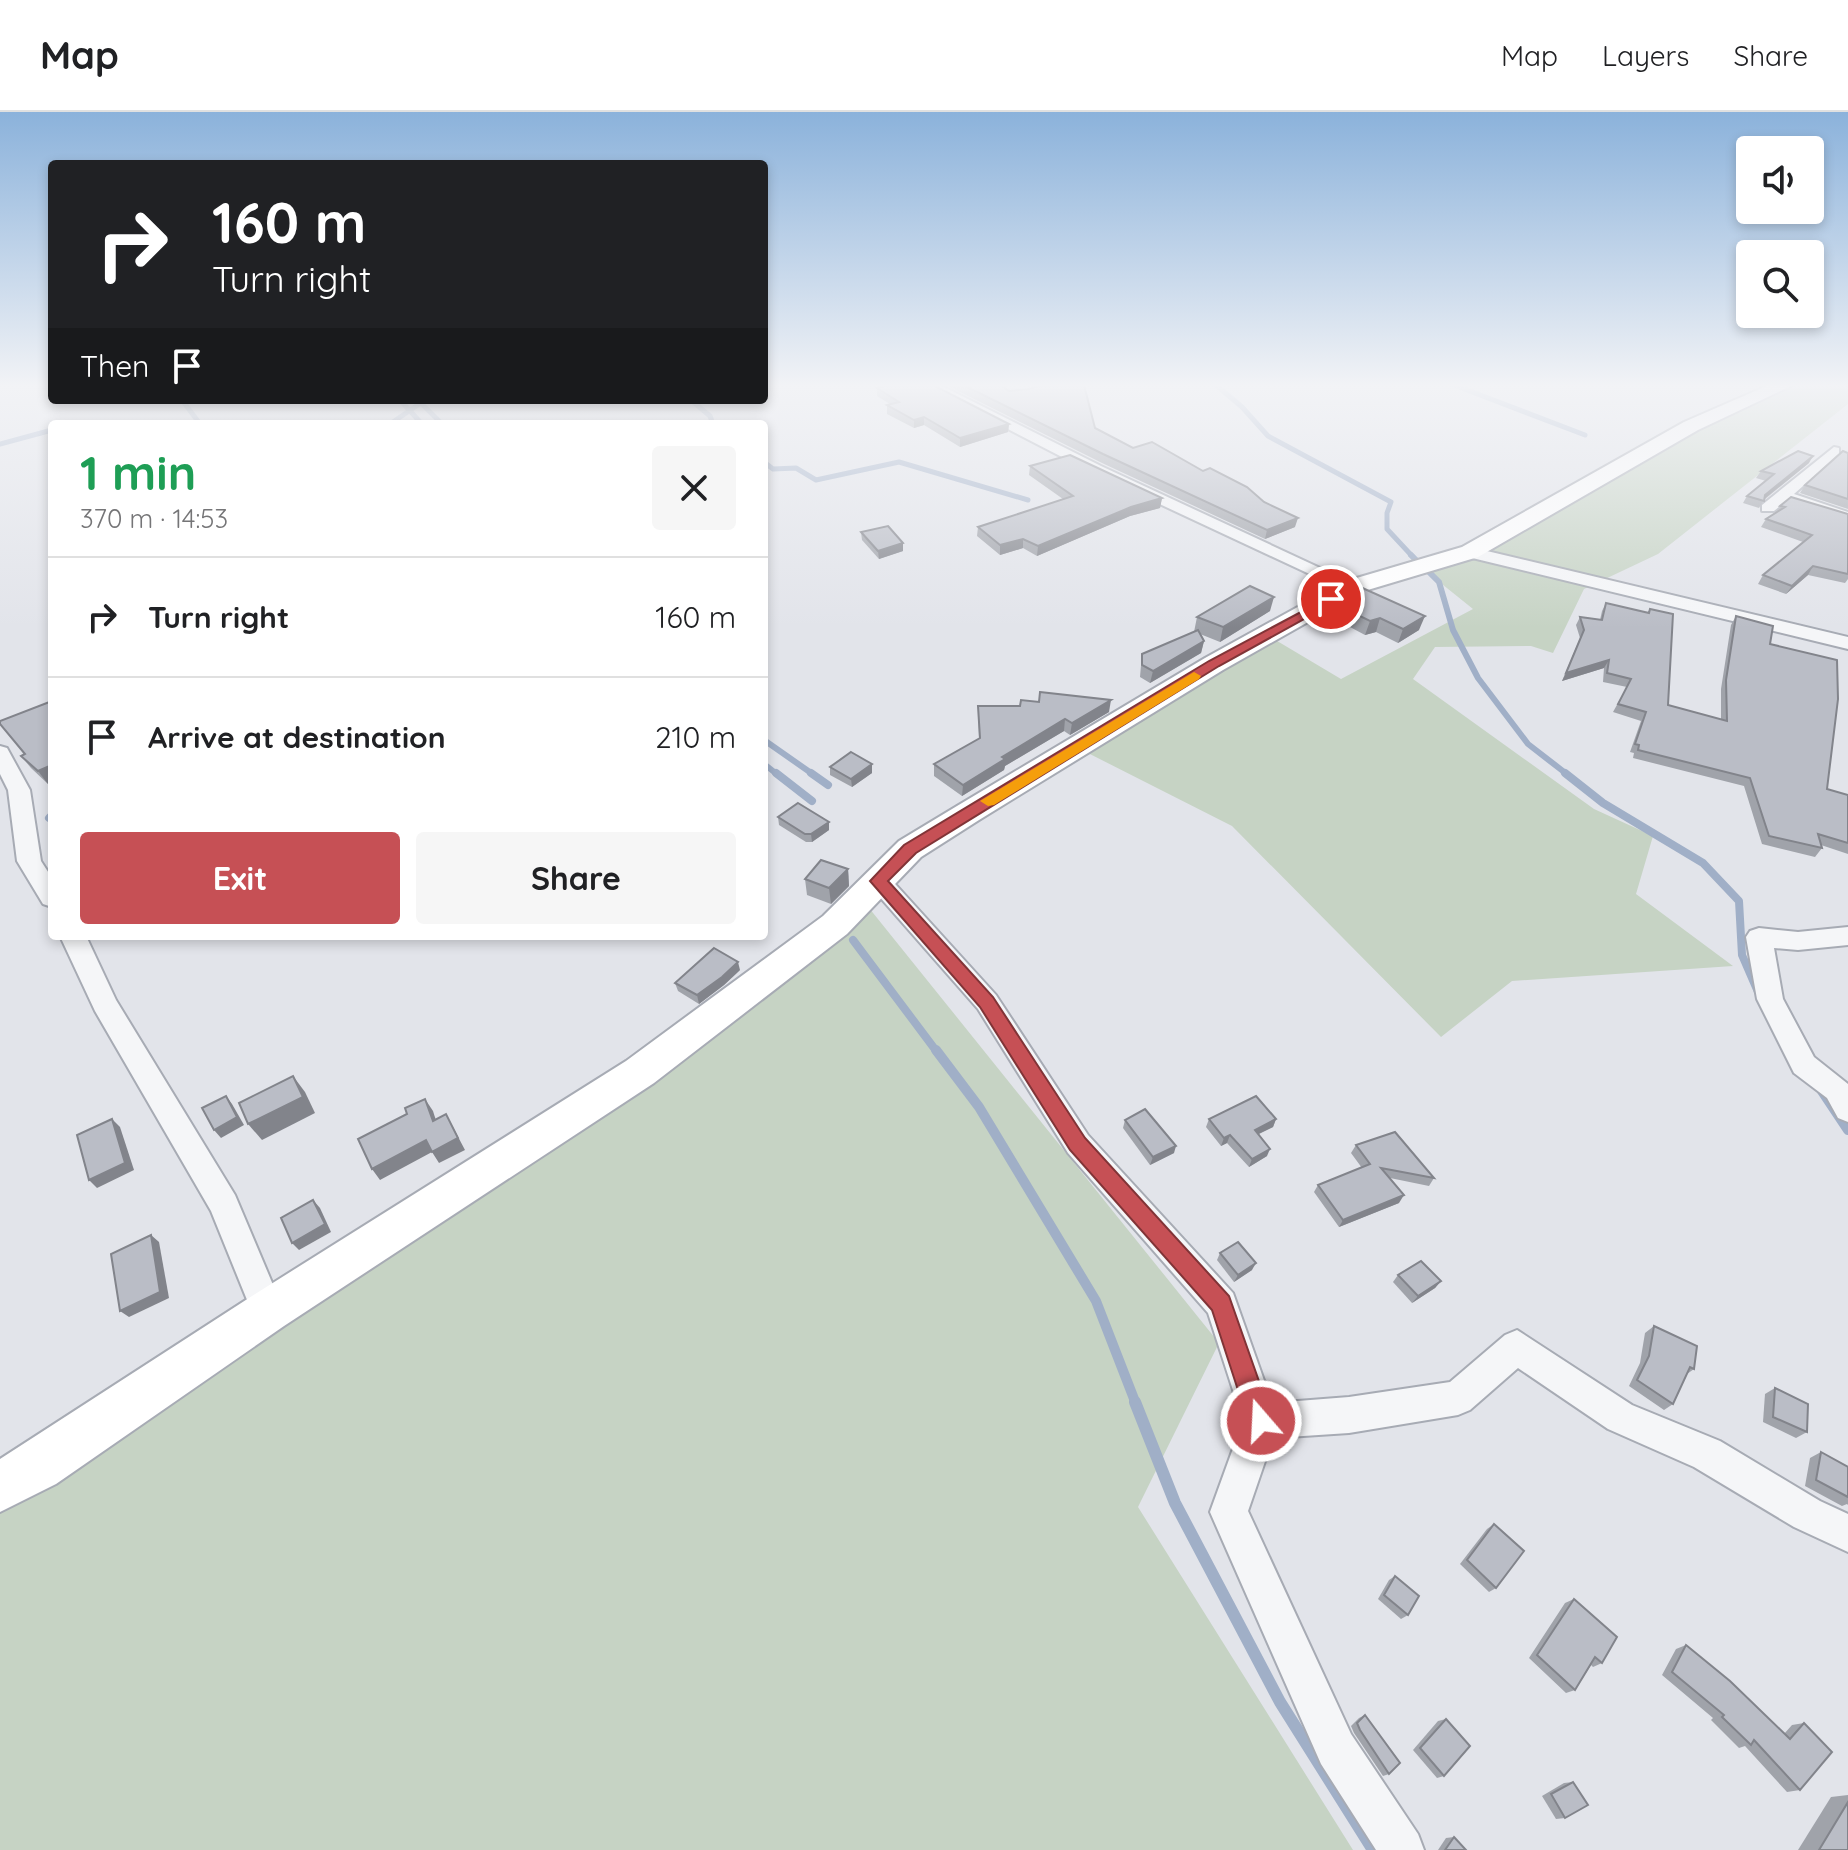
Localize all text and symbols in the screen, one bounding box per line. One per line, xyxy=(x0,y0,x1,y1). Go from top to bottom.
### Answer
text: Map xyxy=(40,31,119,79)
text: Map xyxy=(1501,38,1558,73)
text: Layers xyxy=(1602,38,1689,73)
text: Share xyxy=(1733,38,1808,73)
map controls xyxy=(1736,136,1824,328)
button: sound xyxy=(1736,136,1824,224)
text: 160 m xyxy=(212,187,366,257)
icon: right xyxy=(80,192,184,296)
button: search xyxy=(1736,240,1824,328)
text: Turn right xyxy=(212,256,371,301)
icon: arrive xyxy=(165,344,209,388)
text: Then xyxy=(80,347,149,385)
text: 1 min xyxy=(80,442,196,502)
button: close xyxy=(652,446,736,530)
text: 370 m · 14:53 xyxy=(80,502,228,535)
pin xyxy=(1297,565,1365,633)
icon: arrive xyxy=(1309,577,1353,621)
icon: right xyxy=(80,595,124,639)
text: Turn right xyxy=(148,598,289,636)
text: 160 m xyxy=(655,598,736,636)
icon: arrive xyxy=(80,715,124,759)
text: Arrive at destination xyxy=(148,718,446,756)
text: 210 m xyxy=(655,718,736,756)
button: Exit xyxy=(80,832,400,924)
button: Share xyxy=(416,832,736,924)
position arrow xyxy=(1219,1379,1303,1463)

